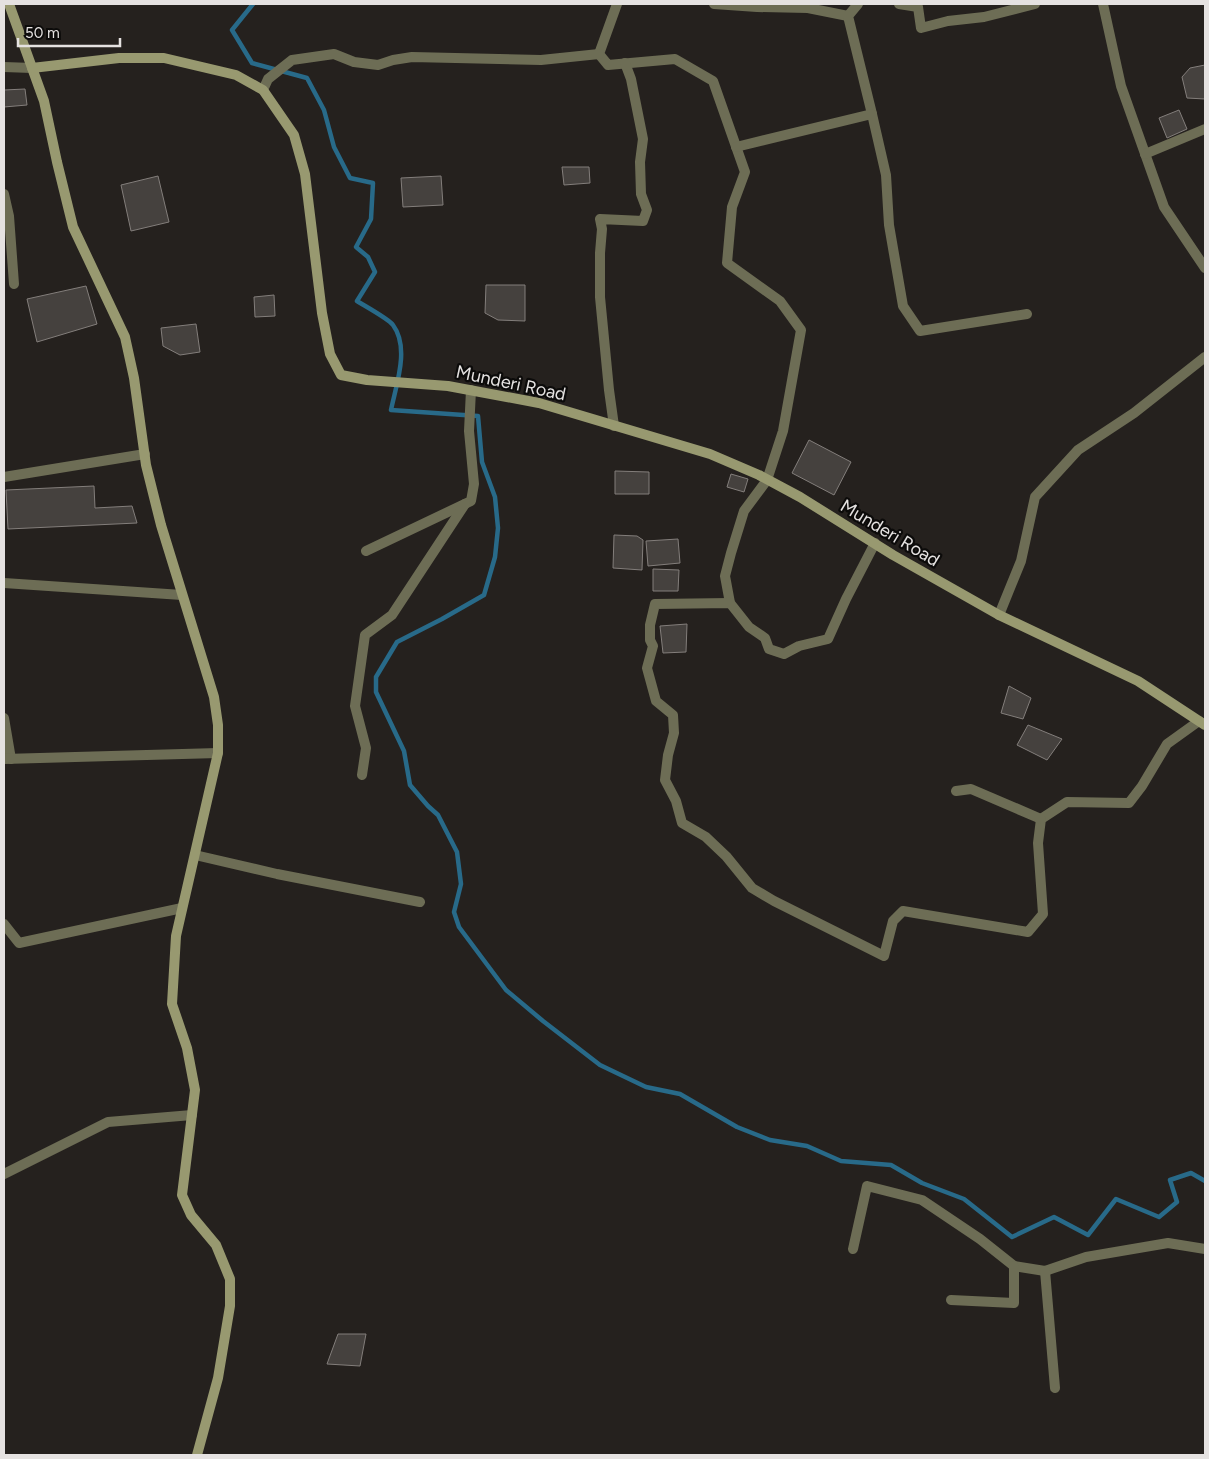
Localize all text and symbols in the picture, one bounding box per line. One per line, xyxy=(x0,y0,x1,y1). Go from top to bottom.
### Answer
scale bar xyxy=(18,15,120,47)
text: 50 m xyxy=(25,24,60,42)
street label: Munderi Road xyxy=(454,361,568,405)
street label: Munderi Road xyxy=(836,495,944,571)

